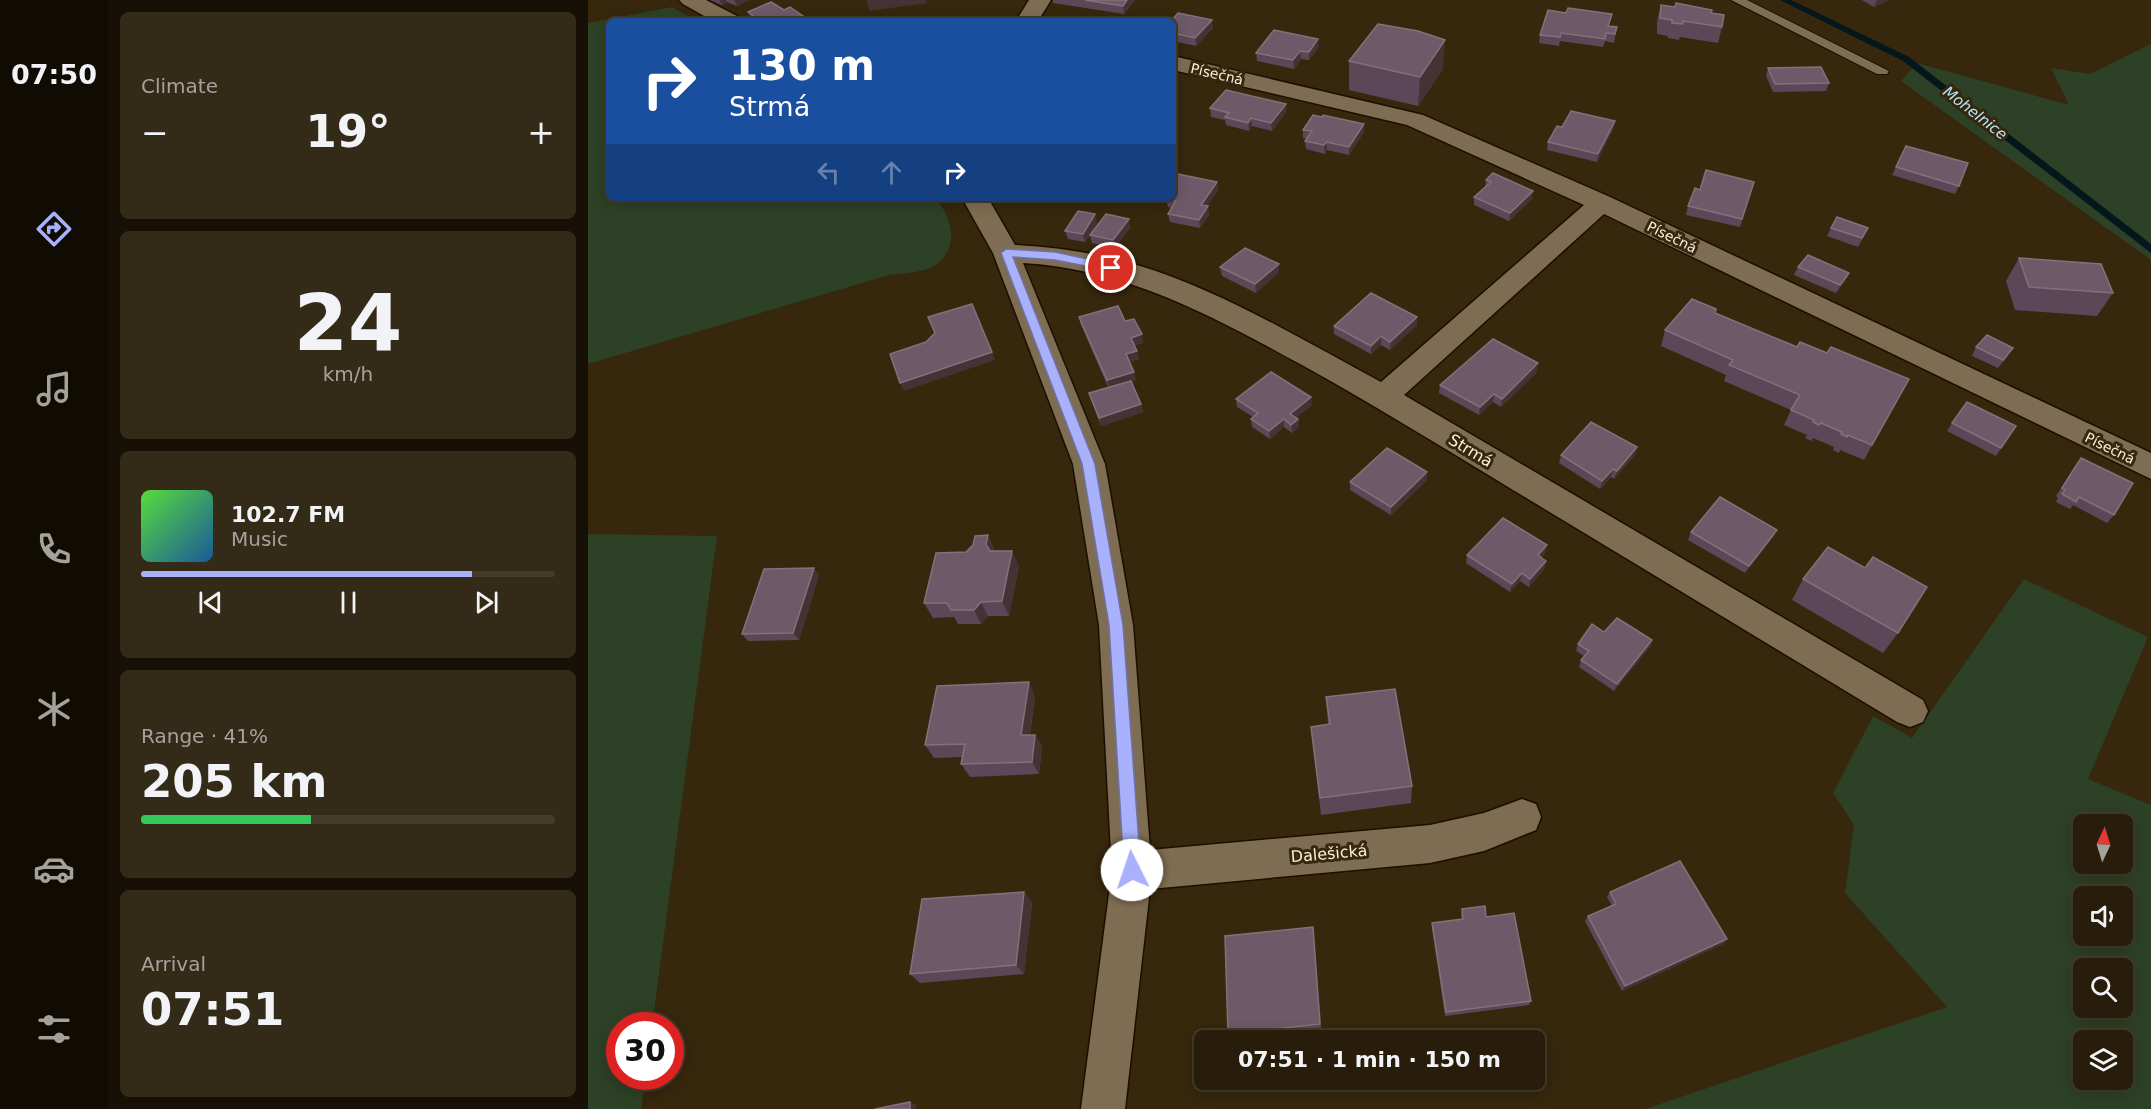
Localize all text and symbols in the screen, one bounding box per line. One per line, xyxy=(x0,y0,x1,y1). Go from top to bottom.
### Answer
text: 130 m xyxy=(729,41,875,90)
icon: right xyxy=(630,42,708,120)
text: 07:50 xyxy=(11,59,97,90)
street label: Písečná xyxy=(1189,60,1245,88)
text: Climate xyxy=(141,74,218,98)
water label: Mohelnice xyxy=(1939,82,2011,144)
text: Strmá xyxy=(729,91,810,122)
text: 19° xyxy=(305,105,391,158)
text: − xyxy=(141,113,169,152)
text: + xyxy=(527,113,555,152)
icon: left xyxy=(812,156,845,189)
icon: ahead xyxy=(875,156,908,189)
icon: right xyxy=(938,156,971,189)
icon: directions xyxy=(33,208,75,250)
street label: Písečná xyxy=(1644,218,1700,256)
pin xyxy=(1085,242,1136,293)
icon: arrive xyxy=(1094,251,1127,284)
text: 24 xyxy=(294,278,402,368)
text: km/h xyxy=(323,362,373,386)
icon: music xyxy=(33,368,75,410)
street label: Písečná xyxy=(2082,429,2138,467)
street label: Strmá xyxy=(1445,430,1496,471)
text: 102.7 FM xyxy=(231,502,345,527)
text: Music xyxy=(231,527,288,551)
icon: phone xyxy=(33,528,75,570)
icon: previous xyxy=(194,586,227,619)
icon: pause xyxy=(332,586,365,619)
icon: next xyxy=(470,586,503,619)
icon: climate xyxy=(33,688,75,730)
text: Range · 41% xyxy=(141,724,268,748)
text: 205 km xyxy=(141,755,327,808)
north arrow xyxy=(2073,814,2133,874)
map controls xyxy=(2073,814,2133,1090)
position arrow xyxy=(1100,838,1164,902)
street label: Dalešická xyxy=(1290,841,1368,866)
icon: car xyxy=(33,848,75,890)
button: sound xyxy=(2073,886,2133,946)
text: Arrival xyxy=(141,952,206,976)
button: search xyxy=(2073,958,2133,1018)
text: 07:51 xyxy=(141,983,284,1036)
icon: filters xyxy=(33,1008,75,1050)
speed limit sign: 30 xyxy=(606,1012,684,1090)
button: layers xyxy=(2073,1030,2133,1090)
text: 07:51 · 1 min · 150 m xyxy=(1238,1047,1501,1072)

